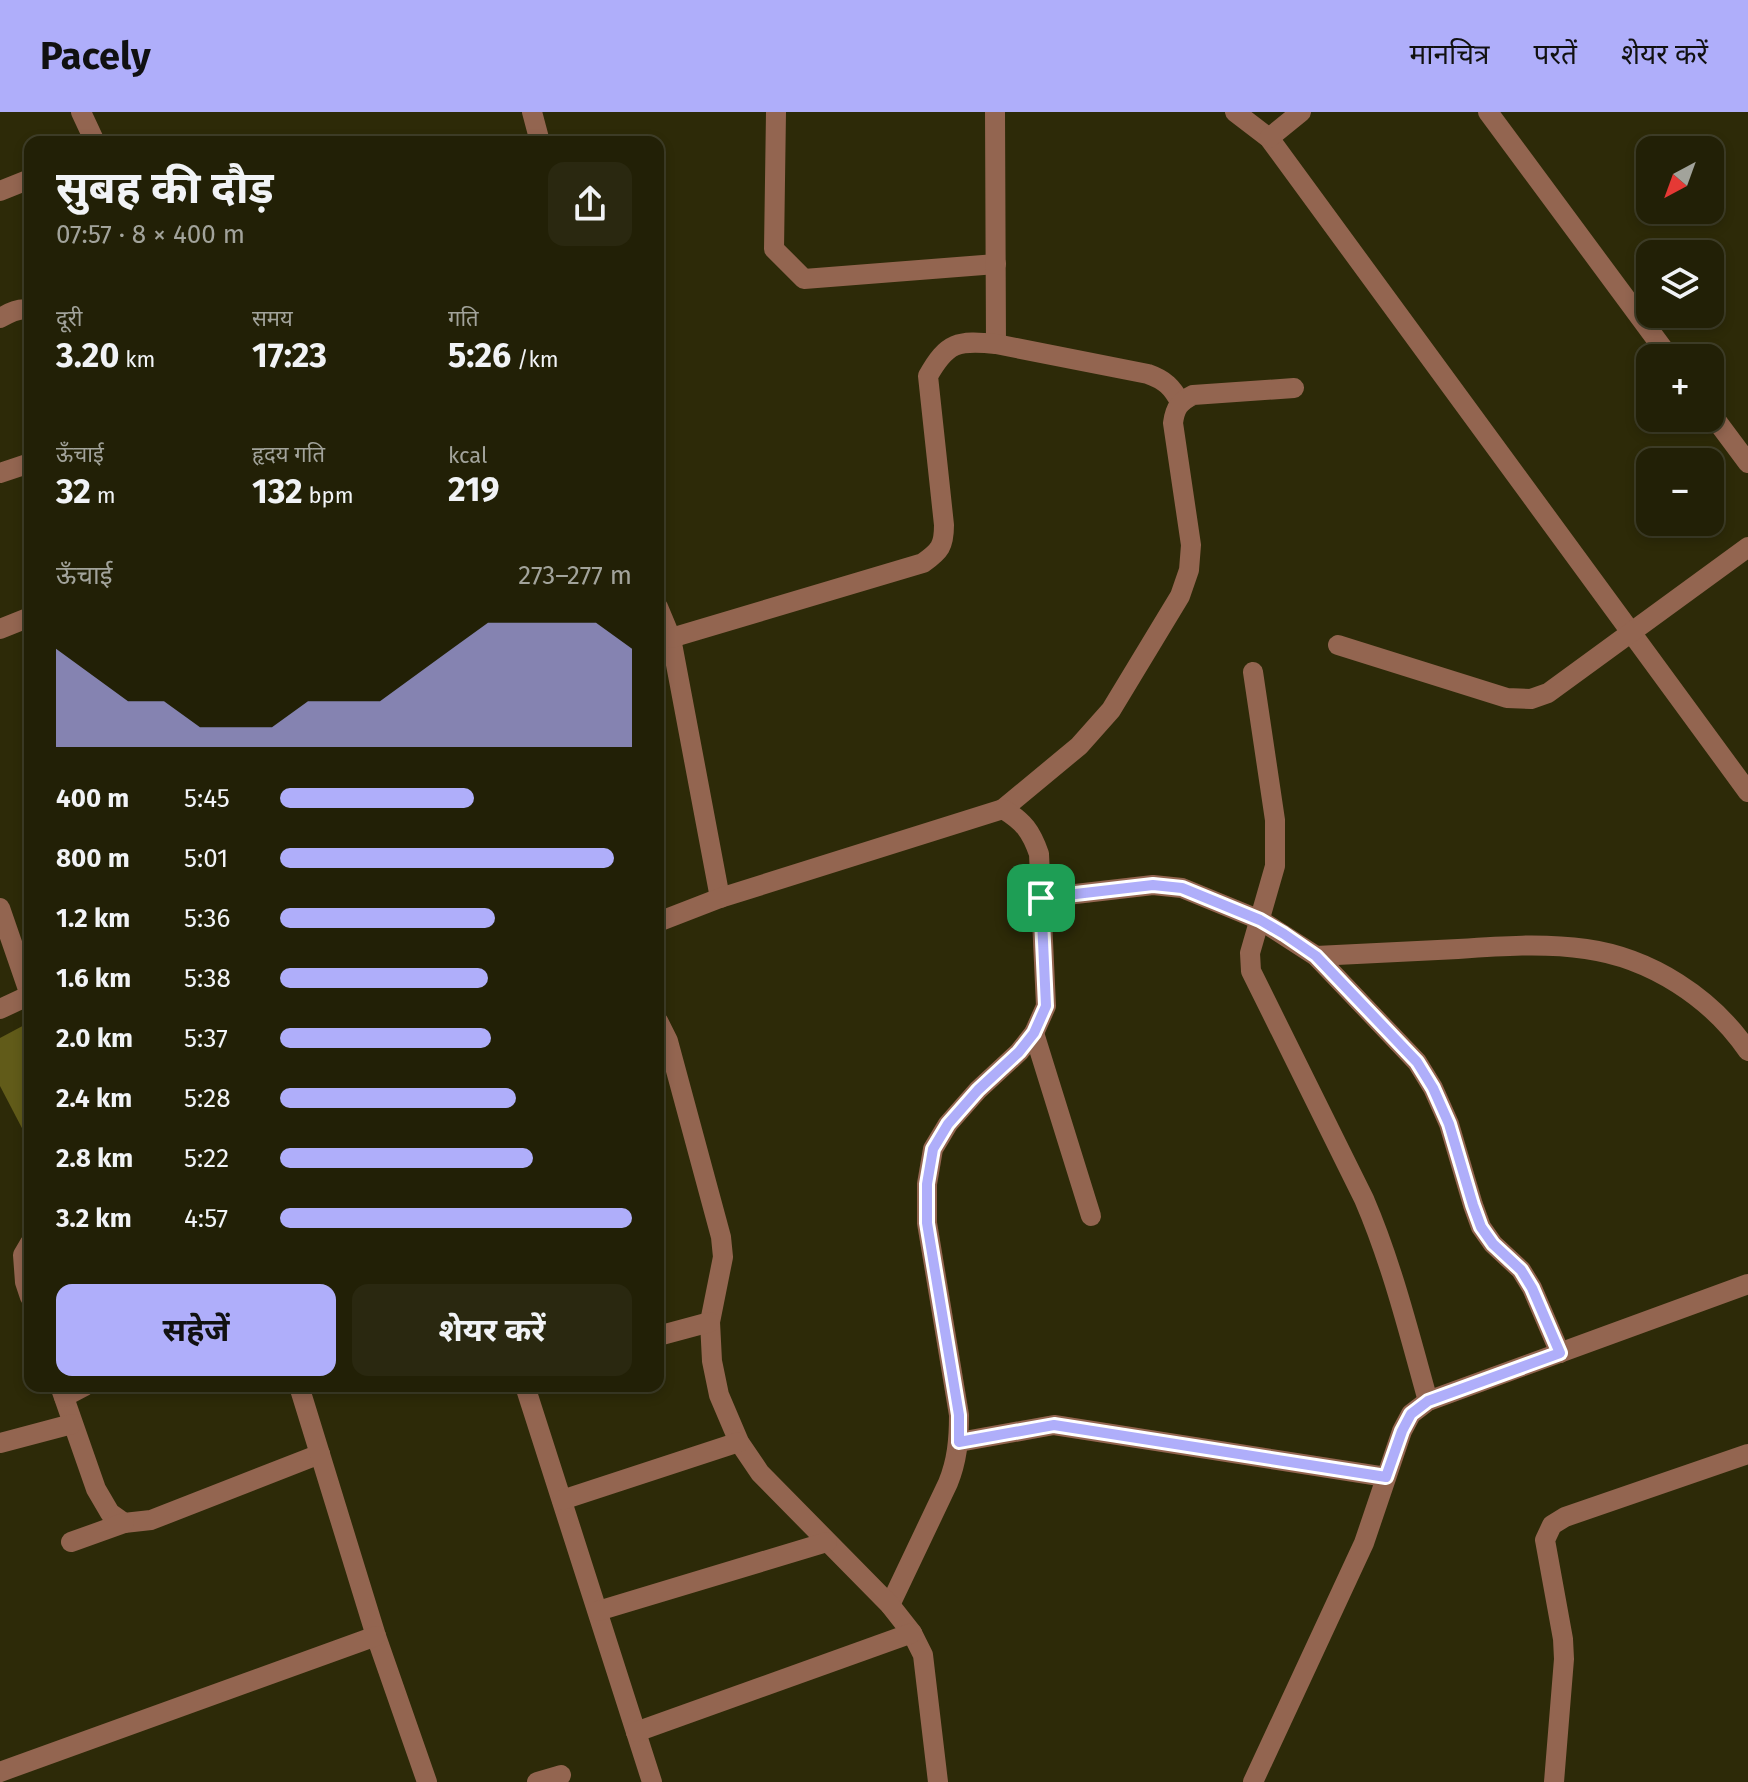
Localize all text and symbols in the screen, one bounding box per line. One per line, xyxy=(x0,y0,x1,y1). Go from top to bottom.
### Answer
text: Pacely xyxy=(40,33,151,79)
text: मानचित्र xyxy=(1410,38,1490,71)
text: परतें xyxy=(1534,38,1577,71)
text: शेयर करें xyxy=(1621,38,1708,71)
north arrow xyxy=(1636,136,1724,224)
map controls xyxy=(1636,136,1724,536)
text: सुबह की दौड़ xyxy=(56,162,274,215)
button: share xyxy=(548,162,632,246)
text: 07:57 · 8 × 400 m xyxy=(56,219,245,250)
button: layers xyxy=(1636,240,1724,328)
text: दूरी xyxy=(56,305,82,332)
text: समय xyxy=(252,305,293,332)
text: गति xyxy=(448,305,479,332)
text: 3.20 xyxy=(56,335,119,376)
text: 17:23 xyxy=(252,335,327,376)
text: 5:26 xyxy=(448,335,511,376)
button: + xyxy=(1636,344,1724,432)
text: km xyxy=(119,346,155,373)
text: /km xyxy=(511,346,559,373)
text: ऊँचाई xyxy=(56,441,104,468)
text: हृदय गति xyxy=(252,441,325,468)
text: kcal xyxy=(448,442,488,469)
button: − xyxy=(1636,448,1724,536)
text: 219 xyxy=(448,469,500,510)
text: 32 xyxy=(56,471,91,512)
text: 132 xyxy=(252,471,303,512)
text: m xyxy=(91,482,116,509)
text: bpm xyxy=(303,482,354,509)
text: ऊँचाई xyxy=(56,560,112,591)
text: 273–277 m xyxy=(518,560,632,591)
text: 400 m xyxy=(56,783,129,814)
text: 5:45 xyxy=(184,783,230,814)
text: 800 m xyxy=(56,843,130,874)
text: 5:01 xyxy=(184,843,228,874)
pin xyxy=(1007,864,1075,932)
icon: arrive xyxy=(1019,876,1063,920)
text: 1.2 km xyxy=(56,903,130,934)
text: 5:36 xyxy=(184,903,230,934)
text: 1.6 km xyxy=(56,963,131,994)
text: 5:38 xyxy=(184,963,231,994)
text: 2.0 km xyxy=(56,1023,133,1054)
text: 5:37 xyxy=(184,1023,228,1054)
text: 2.4 km xyxy=(56,1083,132,1114)
text: 5:28 xyxy=(184,1083,230,1114)
text: 2.8 km xyxy=(56,1143,133,1174)
text: 5:22 xyxy=(184,1143,229,1174)
text: 3.2 km xyxy=(56,1203,132,1234)
text: 4:57 xyxy=(184,1203,228,1234)
button: सहेजें xyxy=(56,1284,336,1376)
button: शेयर करें xyxy=(352,1284,632,1376)

